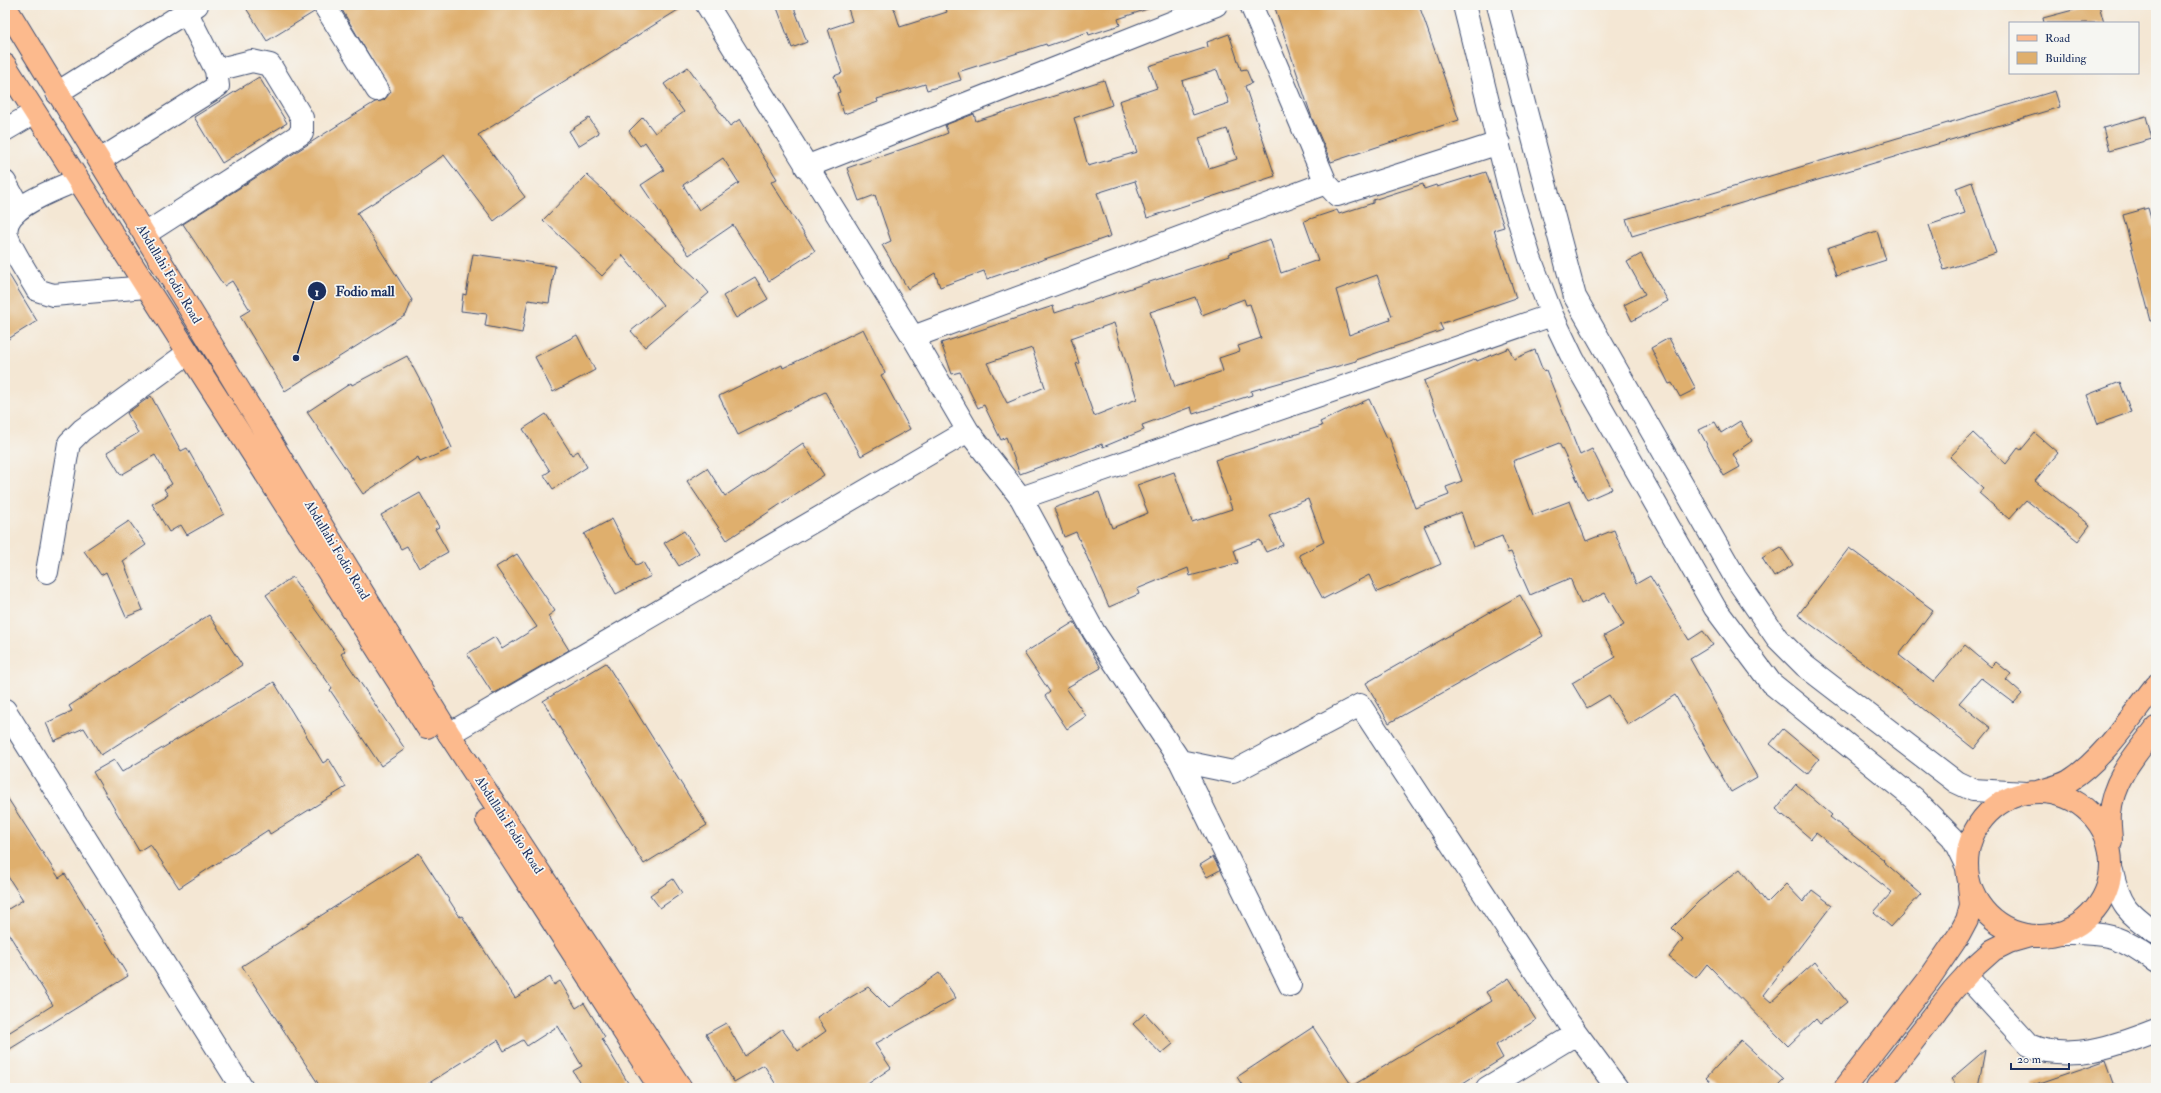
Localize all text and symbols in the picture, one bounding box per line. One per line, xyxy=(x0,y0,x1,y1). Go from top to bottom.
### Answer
legend xyxy=(2009,22,2139,74)
text: Road xyxy=(2045,31,2070,46)
text: Building xyxy=(2045,51,2088,66)
street label: Abdullahi Fodio Road xyxy=(133,221,205,327)
callout: Fodio mall xyxy=(307,278,402,304)
text: Fodio mall xyxy=(335,283,395,300)
text: 1 xyxy=(315,285,319,300)
street label: Abdullahi Fodio Road xyxy=(301,497,373,603)
street label: Abdullahi Fodio Road xyxy=(471,772,547,877)
scale bar xyxy=(2011,1045,2069,1071)
text: 20 m xyxy=(2017,1052,2042,1067)

